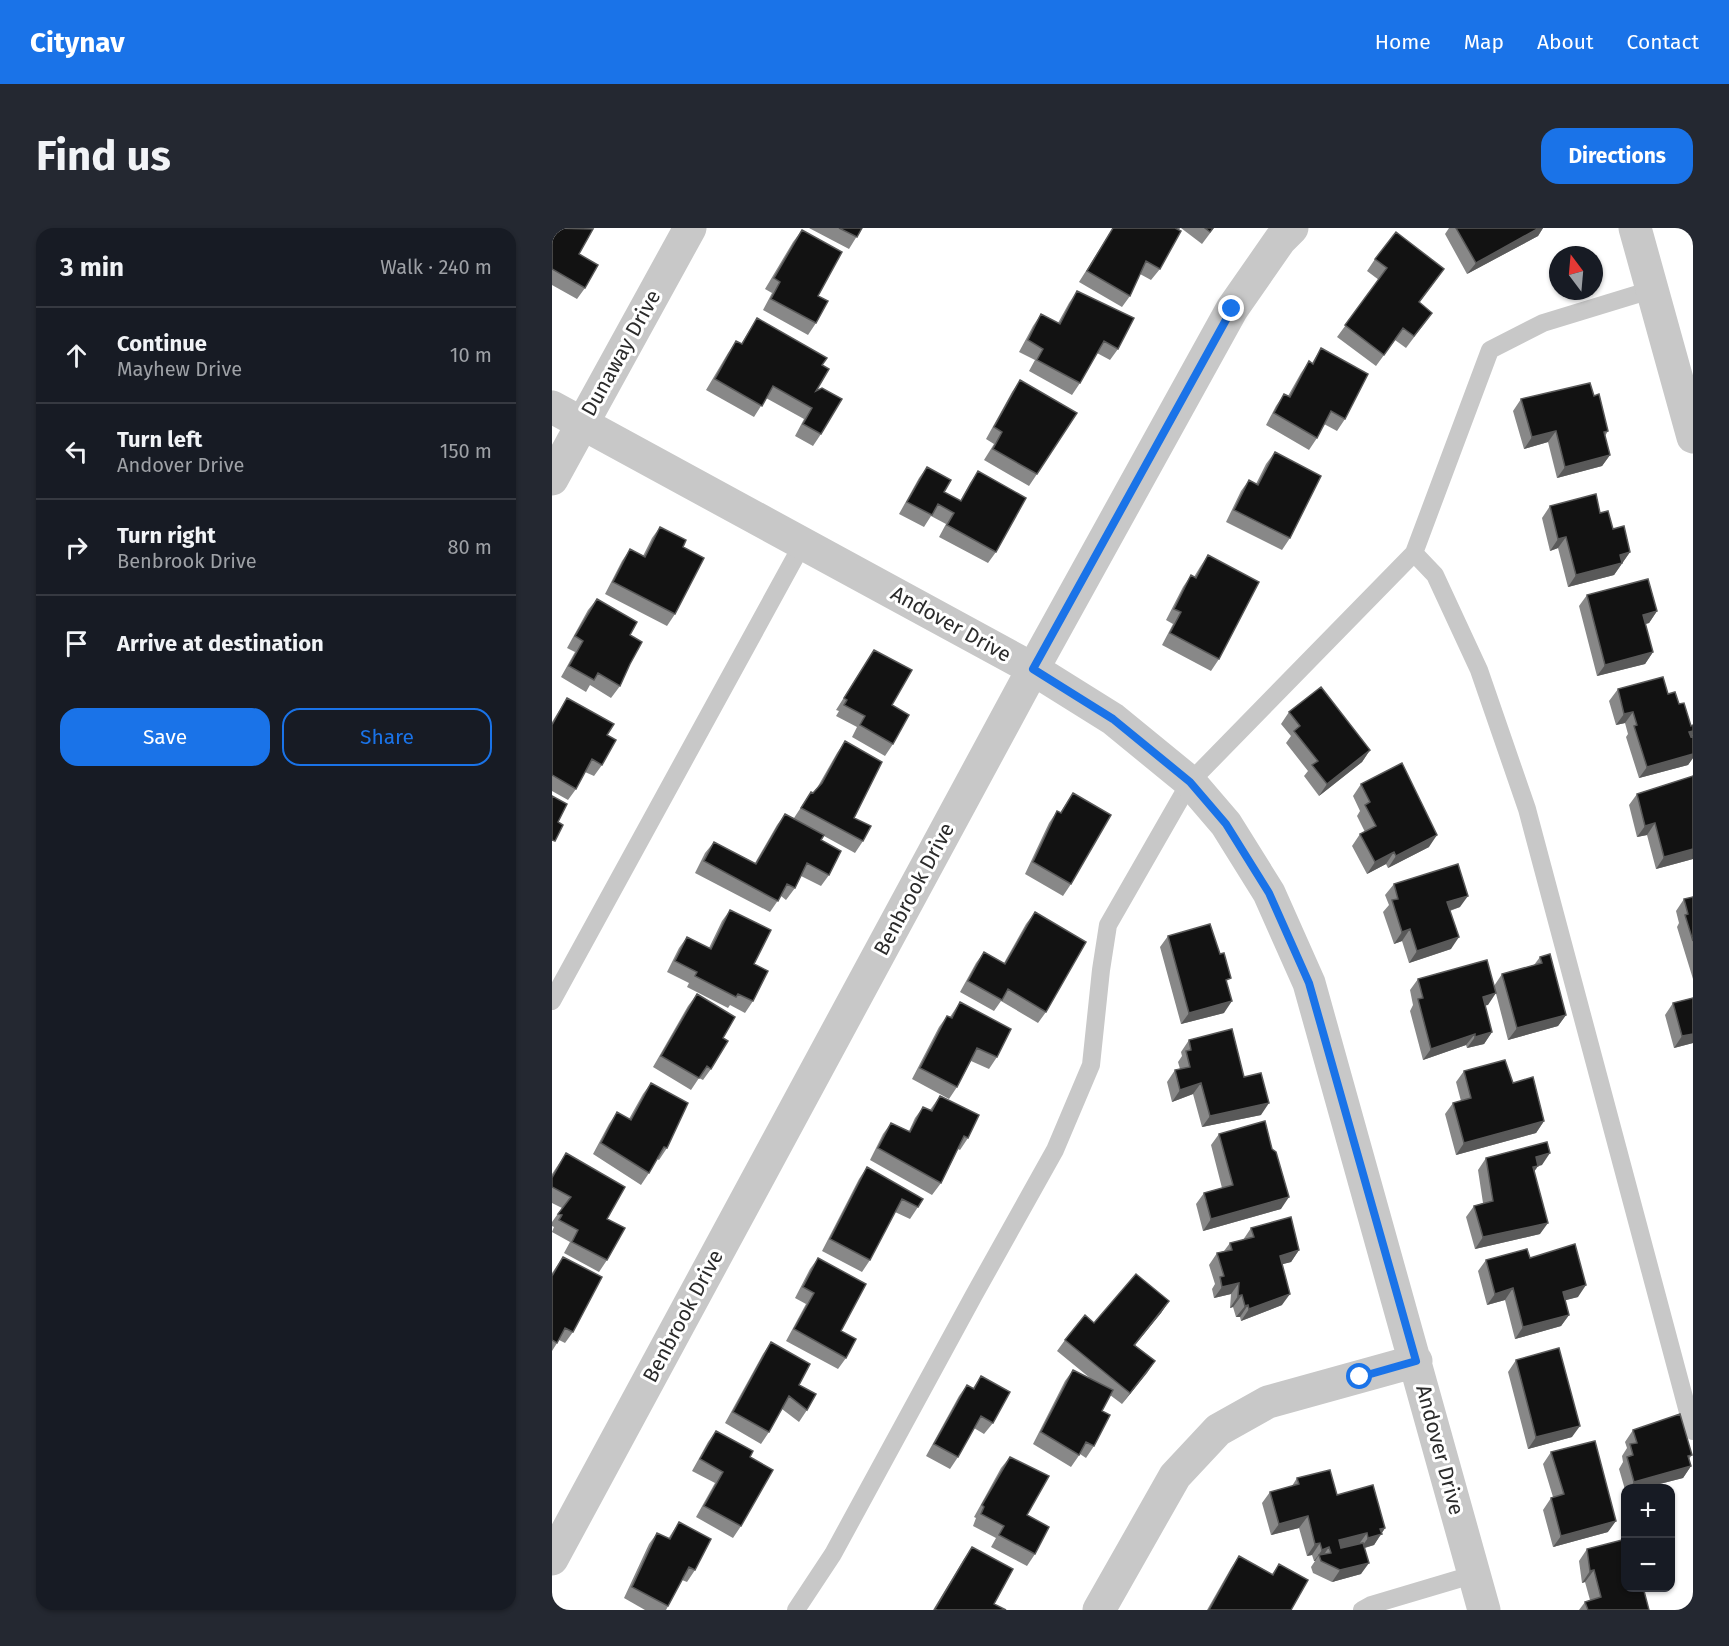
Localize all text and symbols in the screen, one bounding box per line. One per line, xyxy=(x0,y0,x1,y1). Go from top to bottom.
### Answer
text: Citynav xyxy=(30,26,125,59)
text: Home xyxy=(1375,29,1431,55)
text: Map xyxy=(1464,29,1504,55)
text: About xyxy=(1537,29,1594,55)
text: Contact xyxy=(1627,29,1699,55)
button: Directions xyxy=(1541,128,1693,184)
text: Find us xyxy=(36,131,171,181)
north arrow xyxy=(1549,246,1603,300)
text: 3 min xyxy=(60,252,124,283)
text: Walk · 240 m xyxy=(380,255,492,279)
street label: Dunaway Drive xyxy=(576,285,666,421)
route end xyxy=(1218,295,1244,321)
text: Continue xyxy=(117,330,207,357)
icon: ahead xyxy=(60,339,93,372)
text: 10 m xyxy=(450,343,492,367)
text: Mayhew Drive xyxy=(117,357,242,381)
text: Turn left xyxy=(117,426,202,453)
icon: left xyxy=(60,435,93,468)
text: 150 m xyxy=(440,439,492,463)
text: Andover Drive xyxy=(117,453,244,477)
text: Turn right xyxy=(117,522,216,549)
icon: right xyxy=(60,531,93,564)
text: 80 m xyxy=(447,535,492,559)
text: Benbrook Drive xyxy=(117,549,257,573)
street label: Andover Drive xyxy=(886,580,1016,668)
icon: arrive xyxy=(60,627,93,660)
text: Arrive at destination xyxy=(117,630,324,657)
button: Save xyxy=(60,708,270,766)
button: Share xyxy=(282,708,492,766)
street label: Benbrook Drive xyxy=(868,818,960,960)
street label: Benbrook Drive xyxy=(637,1245,729,1387)
route start xyxy=(1346,1363,1372,1389)
street label: Andover Drive xyxy=(1410,1382,1470,1518)
map controls xyxy=(1621,1484,1675,1592)
button: + xyxy=(1621,1484,1675,1538)
button: − xyxy=(1621,1538,1675,1592)

